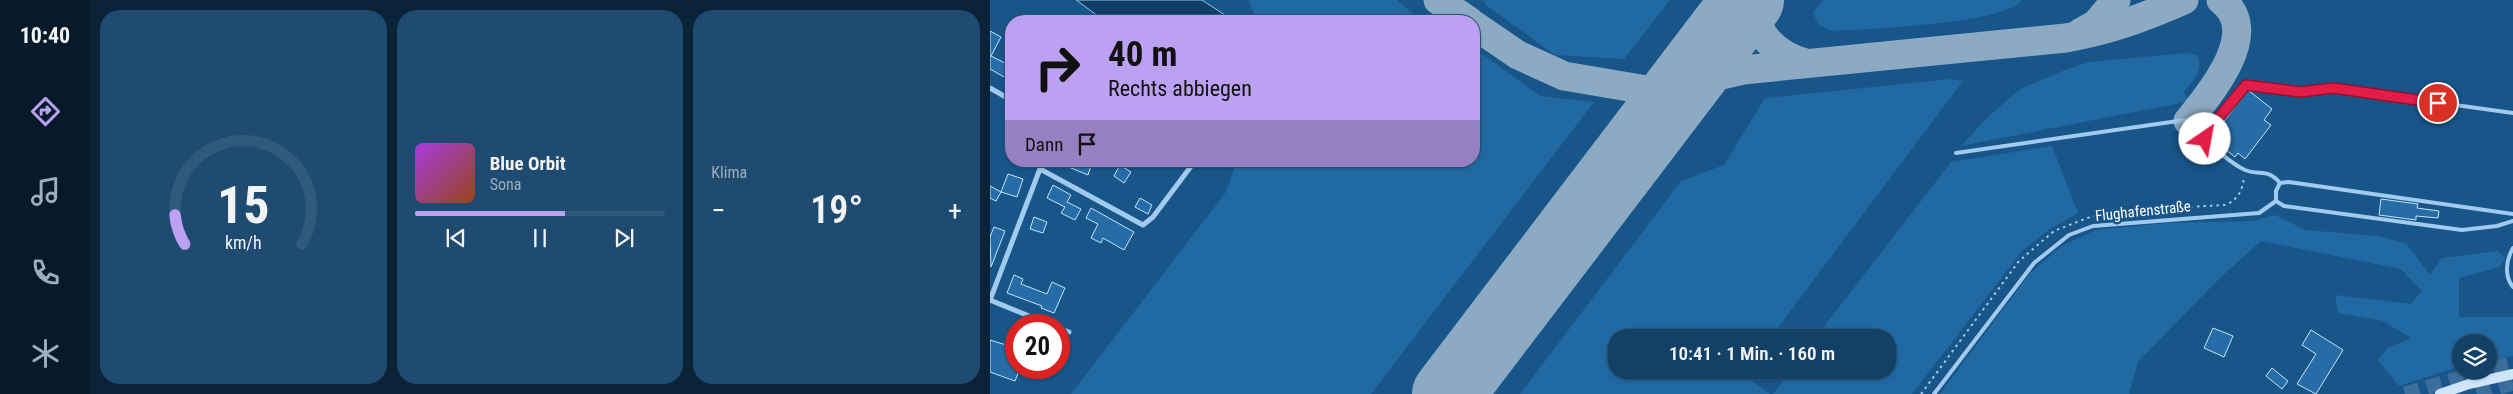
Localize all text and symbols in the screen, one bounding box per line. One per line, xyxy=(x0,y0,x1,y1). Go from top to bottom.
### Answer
text: 10:40 xyxy=(20,23,70,48)
text: 40 m xyxy=(1108,34,1177,75)
icon: right xyxy=(1025,35,1090,100)
text: Rechts abbiegen xyxy=(1108,76,1252,101)
pin xyxy=(2417,82,2459,124)
icon: arrive xyxy=(2424,89,2452,117)
icon: directions xyxy=(28,94,63,129)
position arrow xyxy=(2178,112,2230,164)
icon: arrive xyxy=(1073,130,1101,158)
text: Dann xyxy=(1025,133,1063,156)
text: Blue Orbit xyxy=(490,152,566,175)
text: Klima xyxy=(711,163,747,182)
icon: music xyxy=(28,174,63,209)
text: 15 xyxy=(217,175,270,236)
text: Sona xyxy=(490,175,521,194)
text: 19° xyxy=(810,188,863,232)
text: − xyxy=(711,194,725,227)
text: + xyxy=(948,194,962,227)
street label: Flughafenstraße xyxy=(2094,197,2192,225)
icon: previous xyxy=(442,224,470,252)
icon: pause xyxy=(526,224,554,252)
icon: next xyxy=(610,224,638,252)
text: km/h xyxy=(225,232,262,253)
icon: phone xyxy=(28,255,63,290)
speed limit sign: 20 xyxy=(1005,314,1070,379)
map controls xyxy=(2452,334,2497,379)
button: layers xyxy=(2452,334,2497,379)
icon: climate xyxy=(28,336,63,371)
text: 10:41 · 1 Min. · 160 m xyxy=(1669,342,1835,365)

